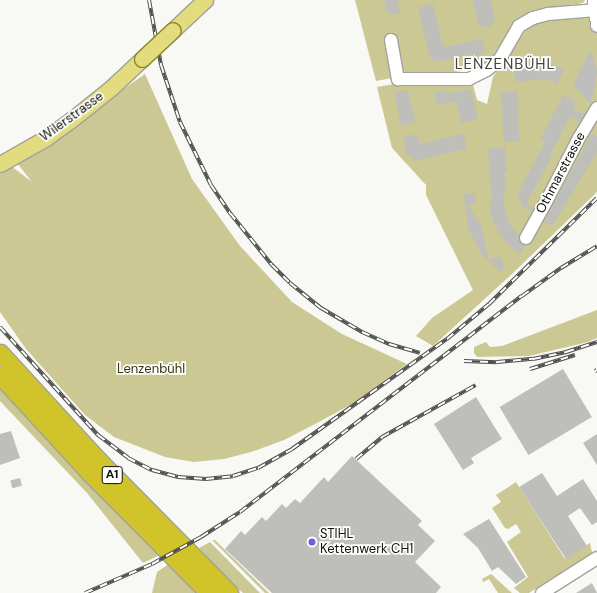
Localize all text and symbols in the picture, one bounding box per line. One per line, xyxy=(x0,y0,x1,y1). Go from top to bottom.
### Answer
district label: LENZENBÜHL xyxy=(455,56,555,74)
street label: Wilerstrasse xyxy=(37,89,107,145)
street label: Othmarstrasse xyxy=(533,130,589,216)
park label: Lenzenbühl xyxy=(117,361,185,377)
road number: A1 xyxy=(101,465,123,485)
place label: STIHL Kettenwerk CH1 xyxy=(320,527,413,558)
marker: STIHL Kettenwerk CH1 xyxy=(307,537,317,547)

